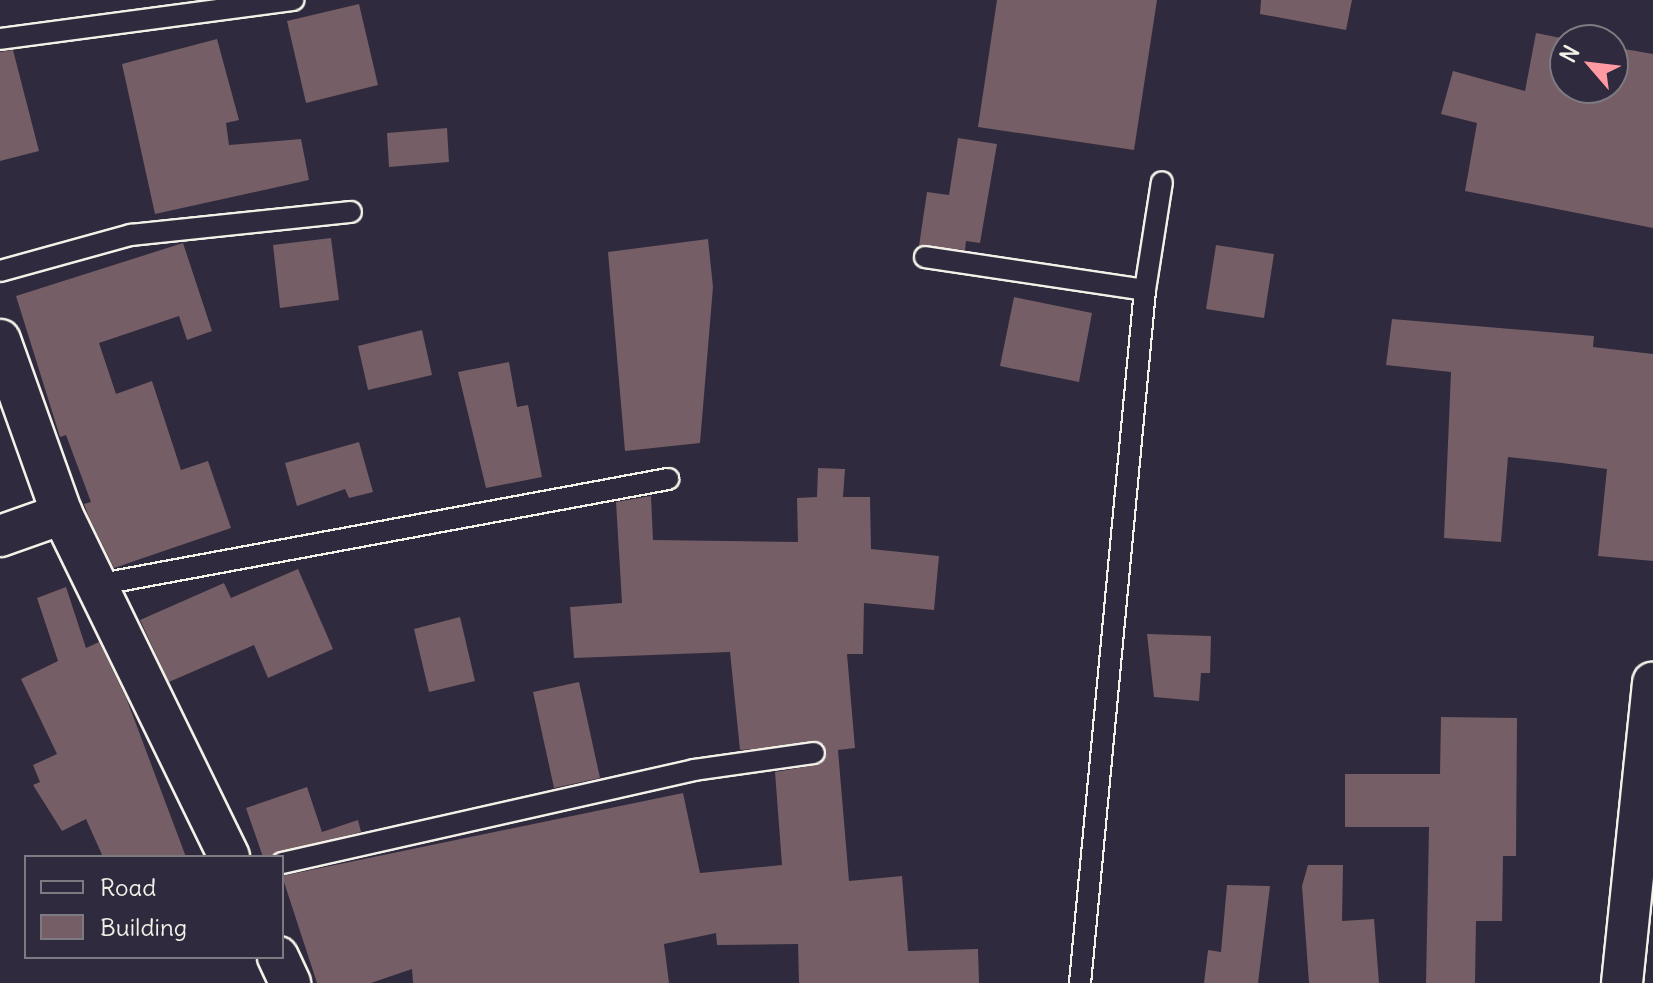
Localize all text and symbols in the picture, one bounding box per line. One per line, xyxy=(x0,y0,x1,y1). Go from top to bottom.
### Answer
north arrow xyxy=(1549,24,1629,104)
text: N xyxy=(1554,40,1586,67)
legend xyxy=(24,855,284,959)
text: Road xyxy=(100,872,156,902)
text: Building xyxy=(100,912,187,942)

